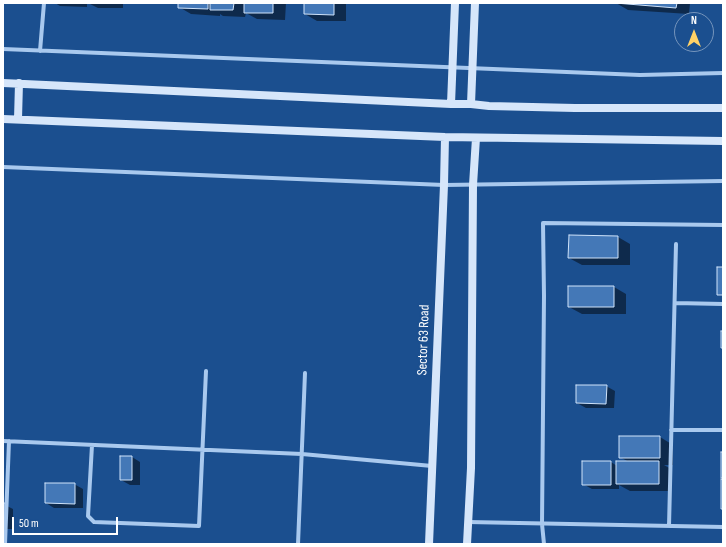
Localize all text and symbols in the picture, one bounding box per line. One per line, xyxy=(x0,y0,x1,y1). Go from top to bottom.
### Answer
north arrow xyxy=(674,12,714,52)
text: N xyxy=(691,14,697,27)
street label: Sector 63 Road xyxy=(414,304,434,376)
scale bar xyxy=(14,509,120,535)
text: 50 m xyxy=(19,516,39,531)

